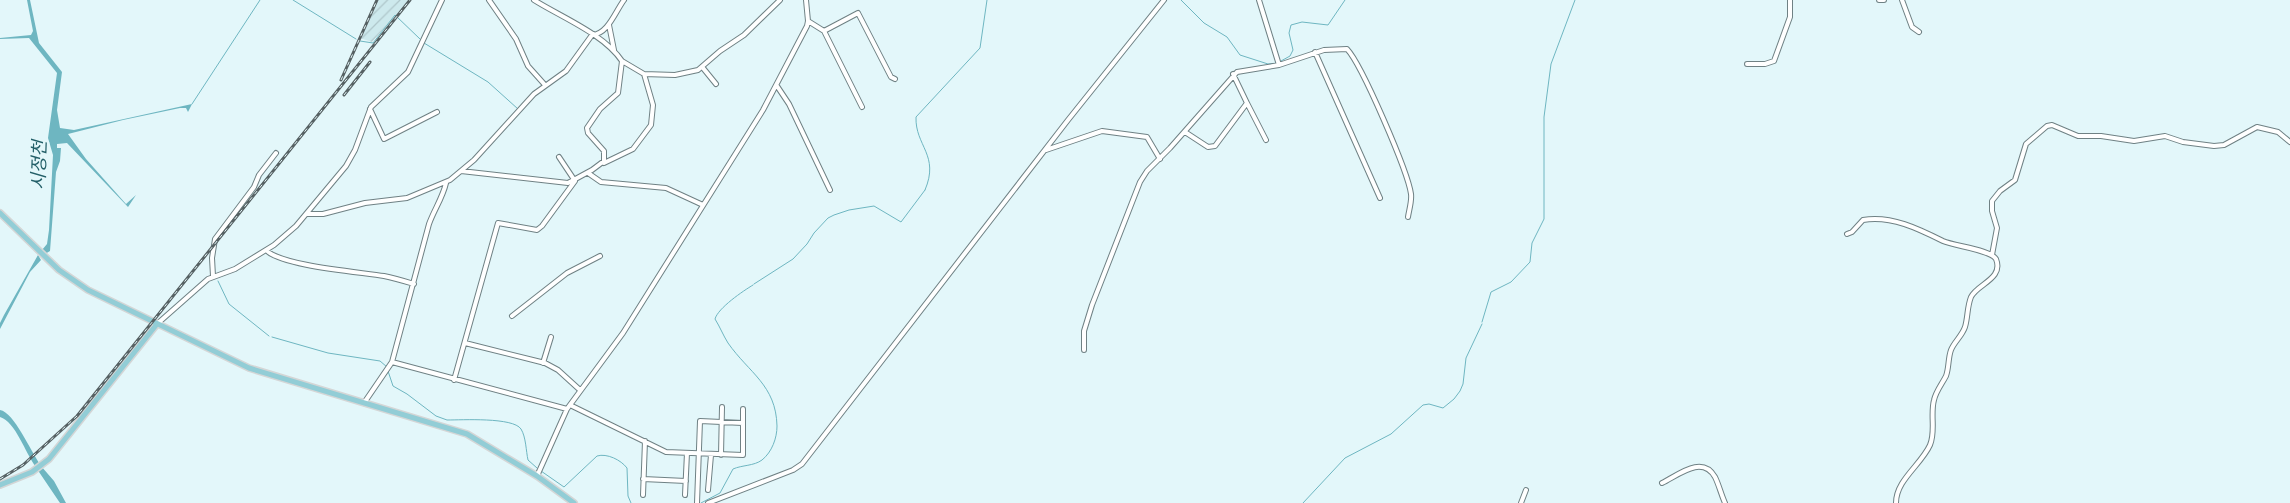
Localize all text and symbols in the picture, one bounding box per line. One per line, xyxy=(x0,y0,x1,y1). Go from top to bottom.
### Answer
water label: 시정천 xyxy=(27,137,51,190)

